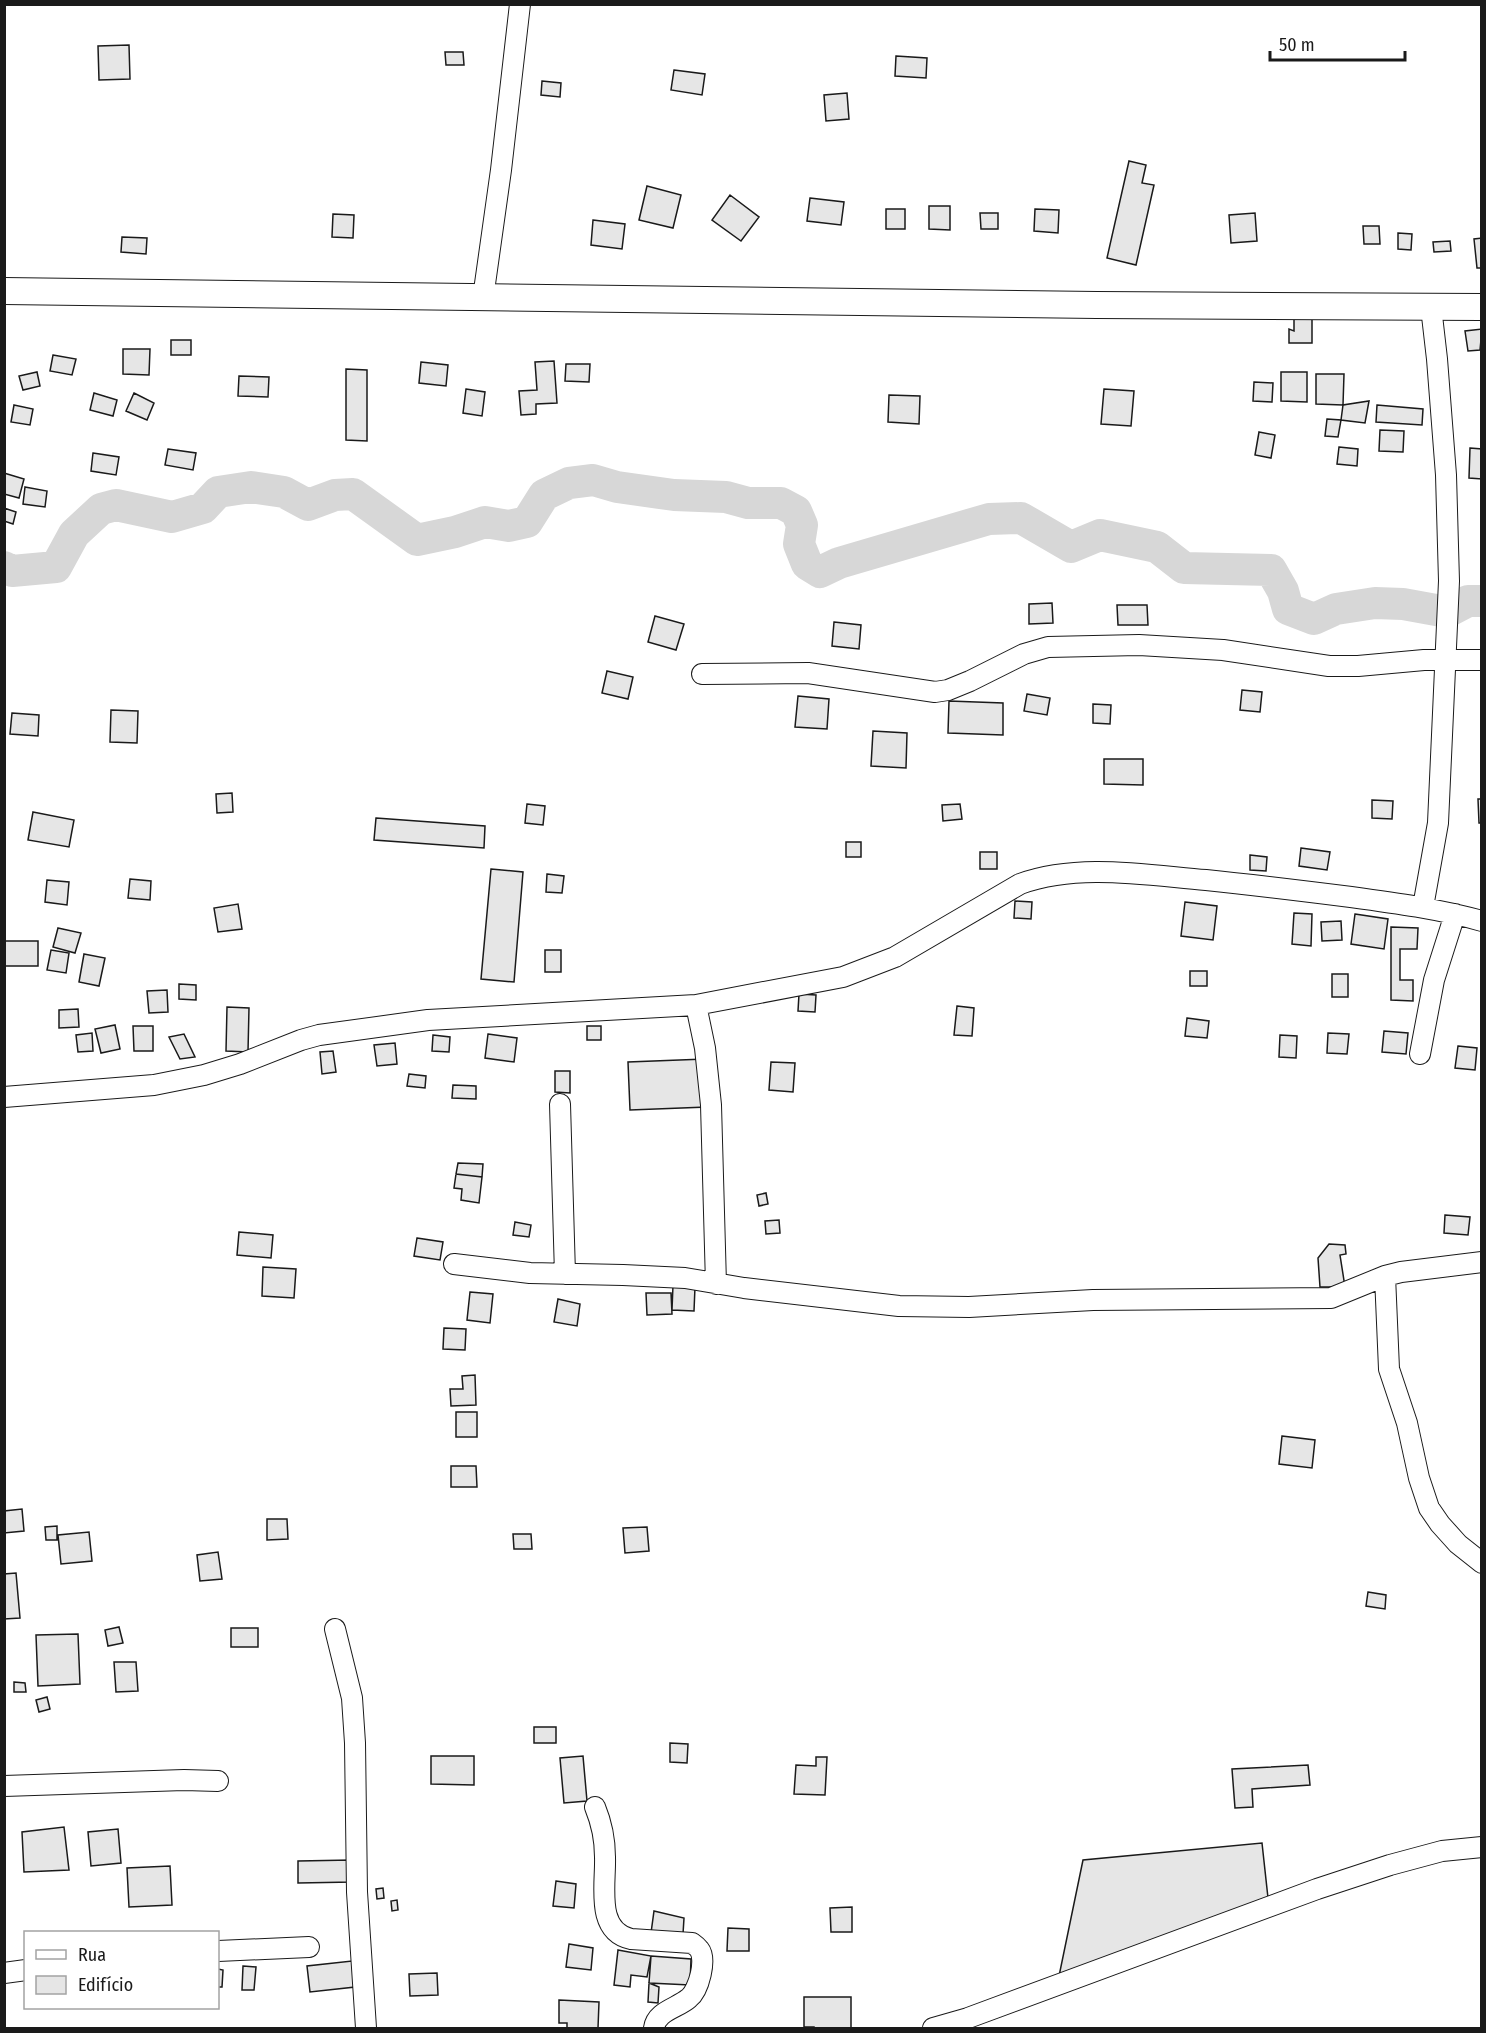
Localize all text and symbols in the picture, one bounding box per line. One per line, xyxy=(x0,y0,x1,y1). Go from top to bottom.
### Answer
scale bar xyxy=(1270,24,1405,62)
text: 50 m xyxy=(1279,34,1315,56)
legend xyxy=(24,1931,219,2009)
text: Rua xyxy=(78,1944,106,1966)
text: Edifício xyxy=(78,1974,133,1996)

